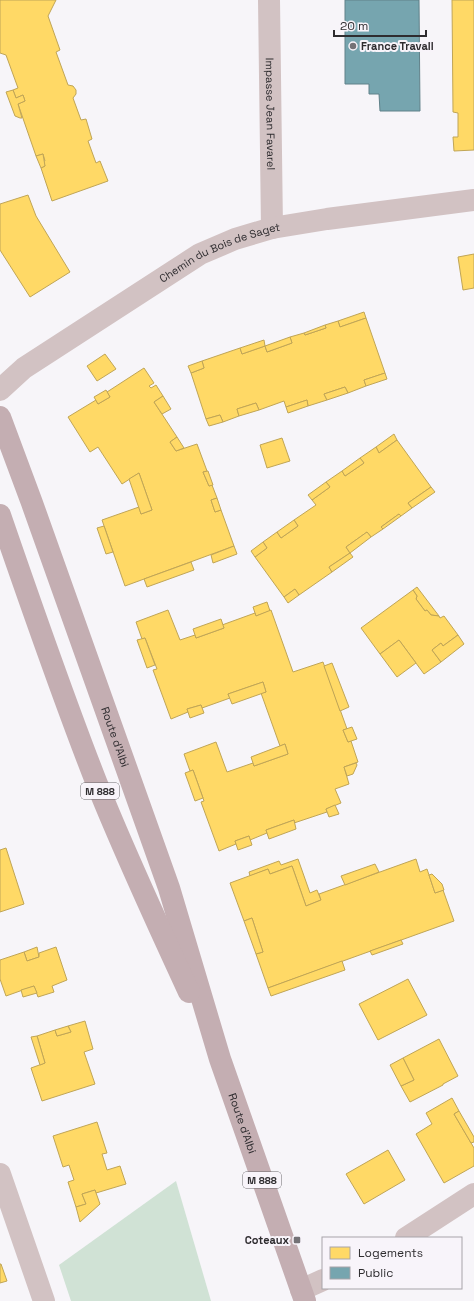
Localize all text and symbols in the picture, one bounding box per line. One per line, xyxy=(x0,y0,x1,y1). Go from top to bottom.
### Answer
scale bar xyxy=(334,12,426,38)
text: 20 m xyxy=(340,18,368,34)
place label: France Travail xyxy=(361,39,434,53)
marker: France Travail xyxy=(348,41,358,51)
street label: Impasse Jean Favarel xyxy=(263,58,278,170)
street label: Chemin du Bois de Saget xyxy=(157,220,281,286)
street label: Route d'Albi xyxy=(98,705,132,769)
road number: M 888 xyxy=(81,783,119,799)
street label: Route d'Albi xyxy=(226,1091,260,1156)
road number: M 888 xyxy=(243,1172,281,1188)
place label: Coteaux xyxy=(245,1233,289,1247)
marker: Coteaux xyxy=(292,1235,302,1245)
legend xyxy=(322,1237,462,1289)
text: Logements xyxy=(358,1245,423,1261)
text: Public xyxy=(358,1265,393,1281)

